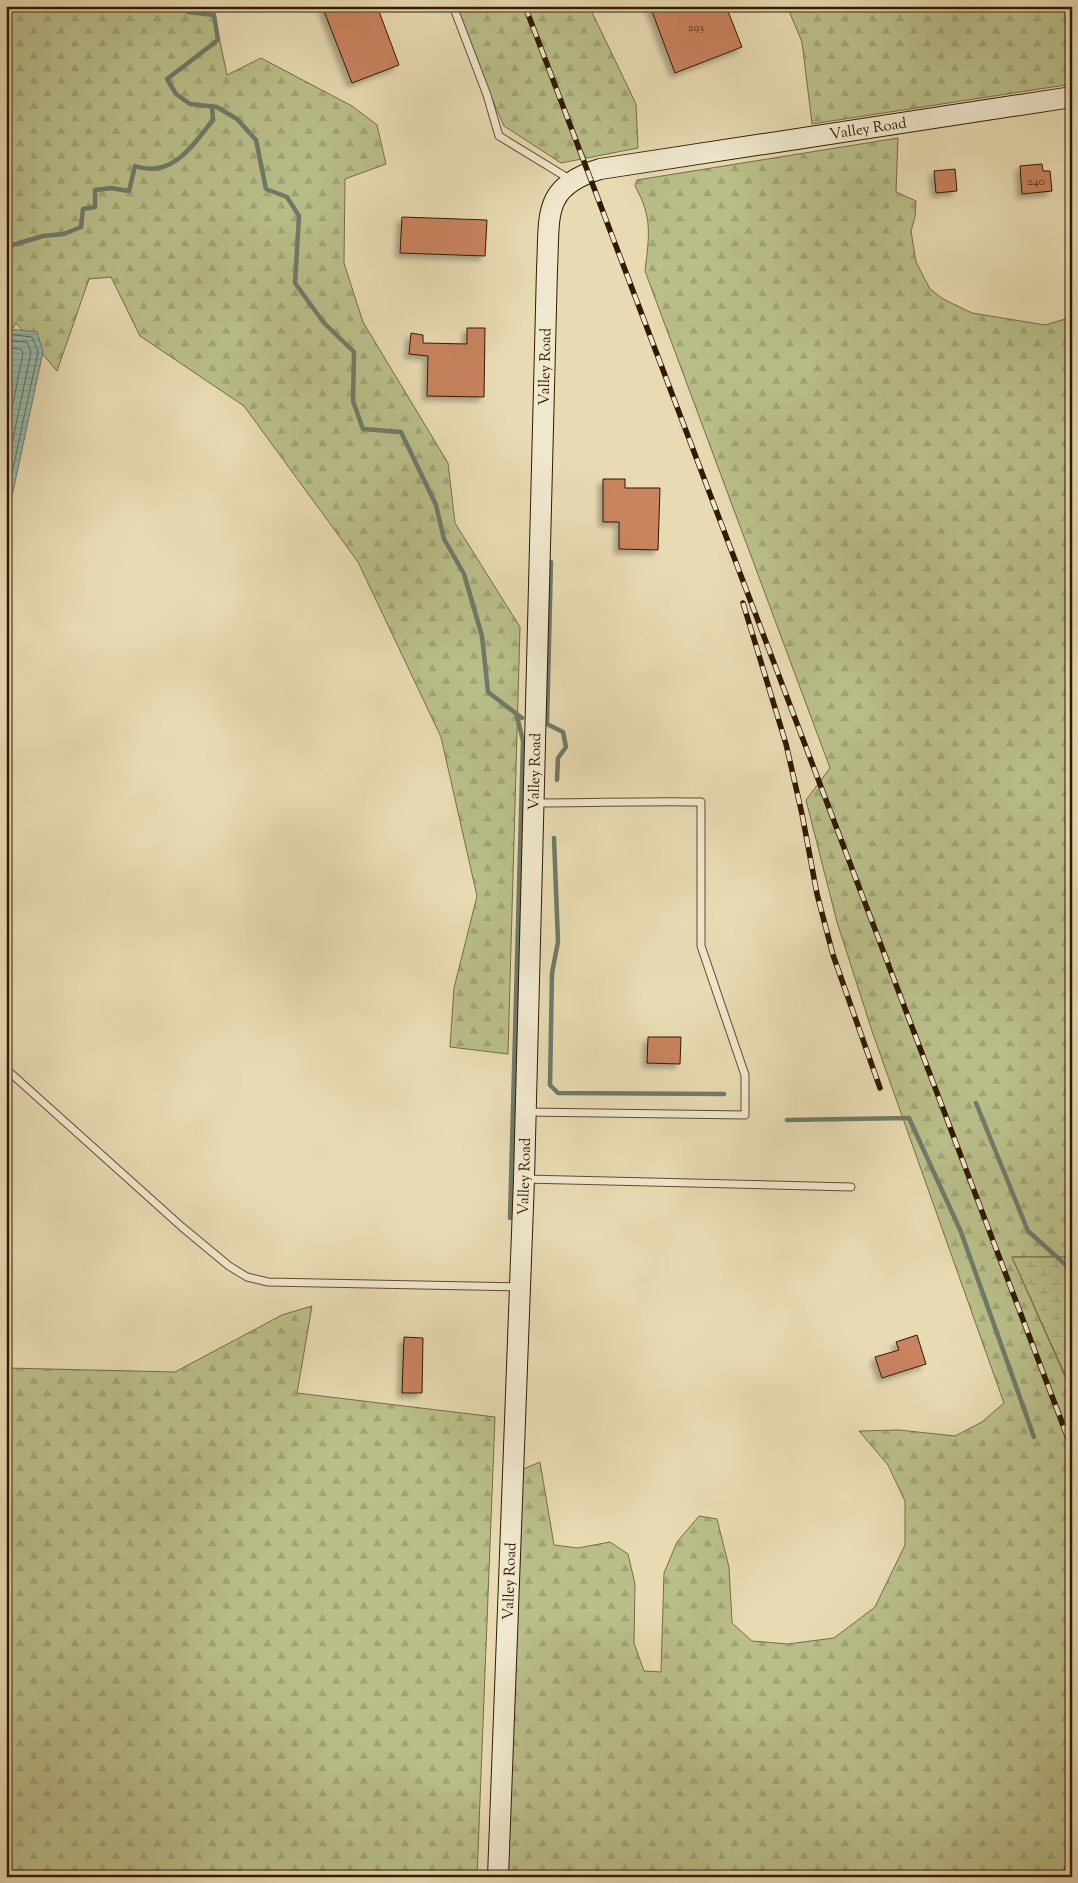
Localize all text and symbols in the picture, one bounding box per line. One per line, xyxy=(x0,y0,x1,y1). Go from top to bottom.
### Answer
house number: 293 xyxy=(688,19,704,37)
street label: Valley Road xyxy=(828,113,909,146)
house number: 240 xyxy=(1027,173,1045,191)
street label: Valley Road xyxy=(535,327,558,406)
street label: Valley Road xyxy=(524,732,547,811)
street label: Valley Road xyxy=(514,1137,537,1216)
street label: Valley Road xyxy=(499,1542,522,1620)

